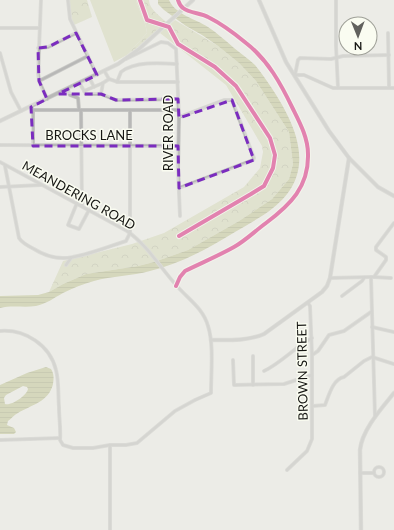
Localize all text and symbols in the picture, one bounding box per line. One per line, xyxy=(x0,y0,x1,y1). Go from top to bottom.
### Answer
north arrow xyxy=(338,16,378,56)
text: N xyxy=(354,40,363,53)
street label: RIVER ROAD xyxy=(160,95,176,171)
street label: BROCKS LANE xyxy=(45,127,133,143)
street label: MEANDERING ROAD xyxy=(20,157,139,233)
street label: BROWN STREET xyxy=(293,321,311,421)

